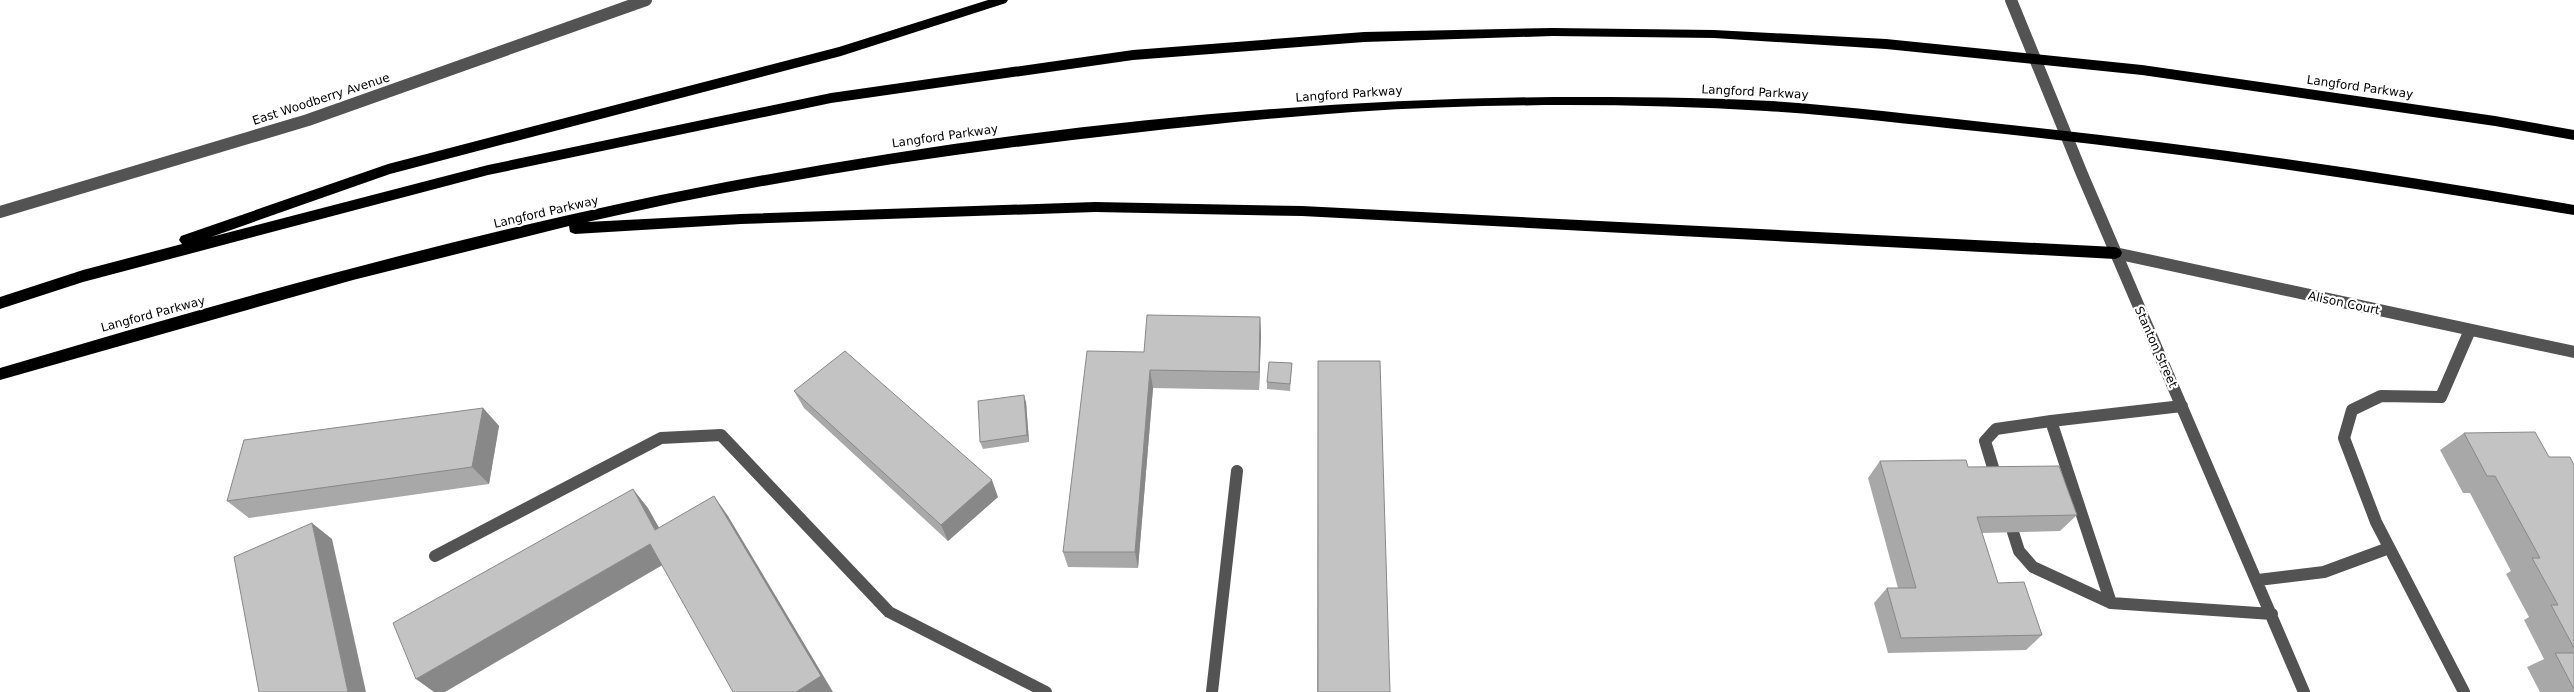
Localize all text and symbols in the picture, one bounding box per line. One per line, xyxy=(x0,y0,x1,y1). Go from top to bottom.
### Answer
street label: East Woodberry Avenue xyxy=(251,70,391,128)
street label: Langford Parkway xyxy=(2306,73,2414,101)
street label: Langford Parkway xyxy=(1701,82,1809,102)
street label: Langford Parkway xyxy=(1295,83,1403,105)
street label: Langford Parkway xyxy=(891,122,999,150)
street label: Langford Parkway xyxy=(492,193,600,231)
street label: Alison Court xyxy=(2307,289,2381,317)
street label: Langford Parkway xyxy=(99,293,207,335)
street label: Stanton Street xyxy=(2132,304,2180,390)

